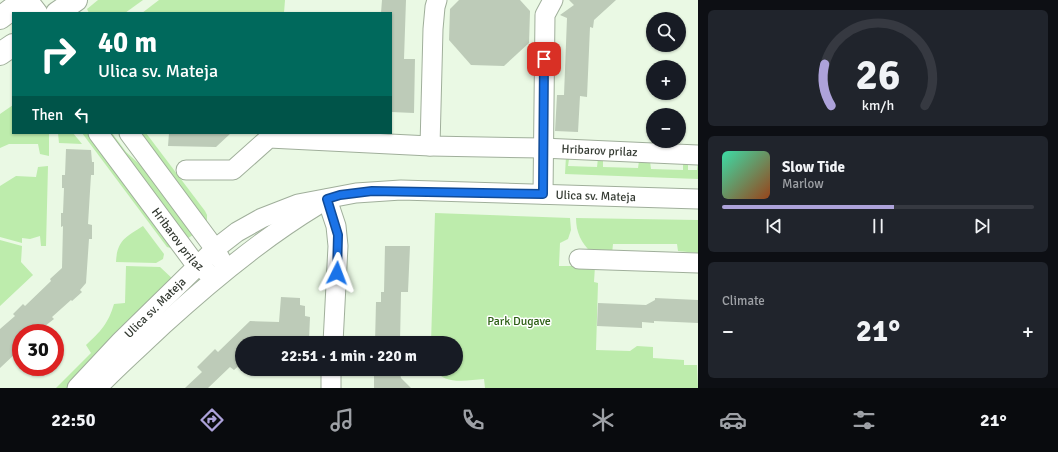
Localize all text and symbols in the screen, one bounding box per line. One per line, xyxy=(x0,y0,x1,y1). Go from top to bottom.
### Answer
map controls xyxy=(646,12,686,148)
button: search xyxy=(646,12,686,52)
text: 40 m xyxy=(98,26,157,60)
icon: right xyxy=(32,28,84,80)
pin xyxy=(527,42,561,76)
icon: arrive xyxy=(533,48,555,70)
text: 26 xyxy=(856,50,900,101)
text: Ulica sv. Mateja xyxy=(98,60,218,82)
button: + xyxy=(646,60,686,100)
text: km/h xyxy=(862,97,894,114)
icon: left xyxy=(71,104,93,126)
text: Then xyxy=(32,106,63,124)
button: − xyxy=(646,108,686,148)
street label: Hribarov prilaz xyxy=(561,141,638,160)
text: Slow Tide xyxy=(782,158,845,176)
text: Marlow xyxy=(782,176,824,192)
street label: Ulica sv. Mateja xyxy=(555,187,636,205)
street label: Hribarov prilaz xyxy=(149,205,207,274)
icon: previous xyxy=(763,215,785,237)
icon: pause xyxy=(867,215,889,237)
icon: next xyxy=(971,215,993,237)
position arrow xyxy=(316,252,358,294)
street label: Ulica sv. Mateja xyxy=(121,274,189,341)
text: Climate xyxy=(722,293,765,309)
text: 21° xyxy=(856,313,900,350)
park label: Park Dugave xyxy=(487,314,551,329)
text: − xyxy=(722,318,734,345)
text: + xyxy=(1022,318,1034,345)
speed limit sign: 30 xyxy=(12,324,64,376)
text: 22:51 · 1 min · 220 m xyxy=(281,347,417,365)
icon: directions xyxy=(198,406,226,434)
icon: music xyxy=(328,406,356,434)
icon: phone xyxy=(459,406,487,434)
icon: climate xyxy=(589,406,617,434)
icon: car xyxy=(719,406,747,434)
icon: filters xyxy=(850,406,878,434)
text: 22:50 xyxy=(51,409,95,431)
text: 21° xyxy=(980,409,1007,431)

